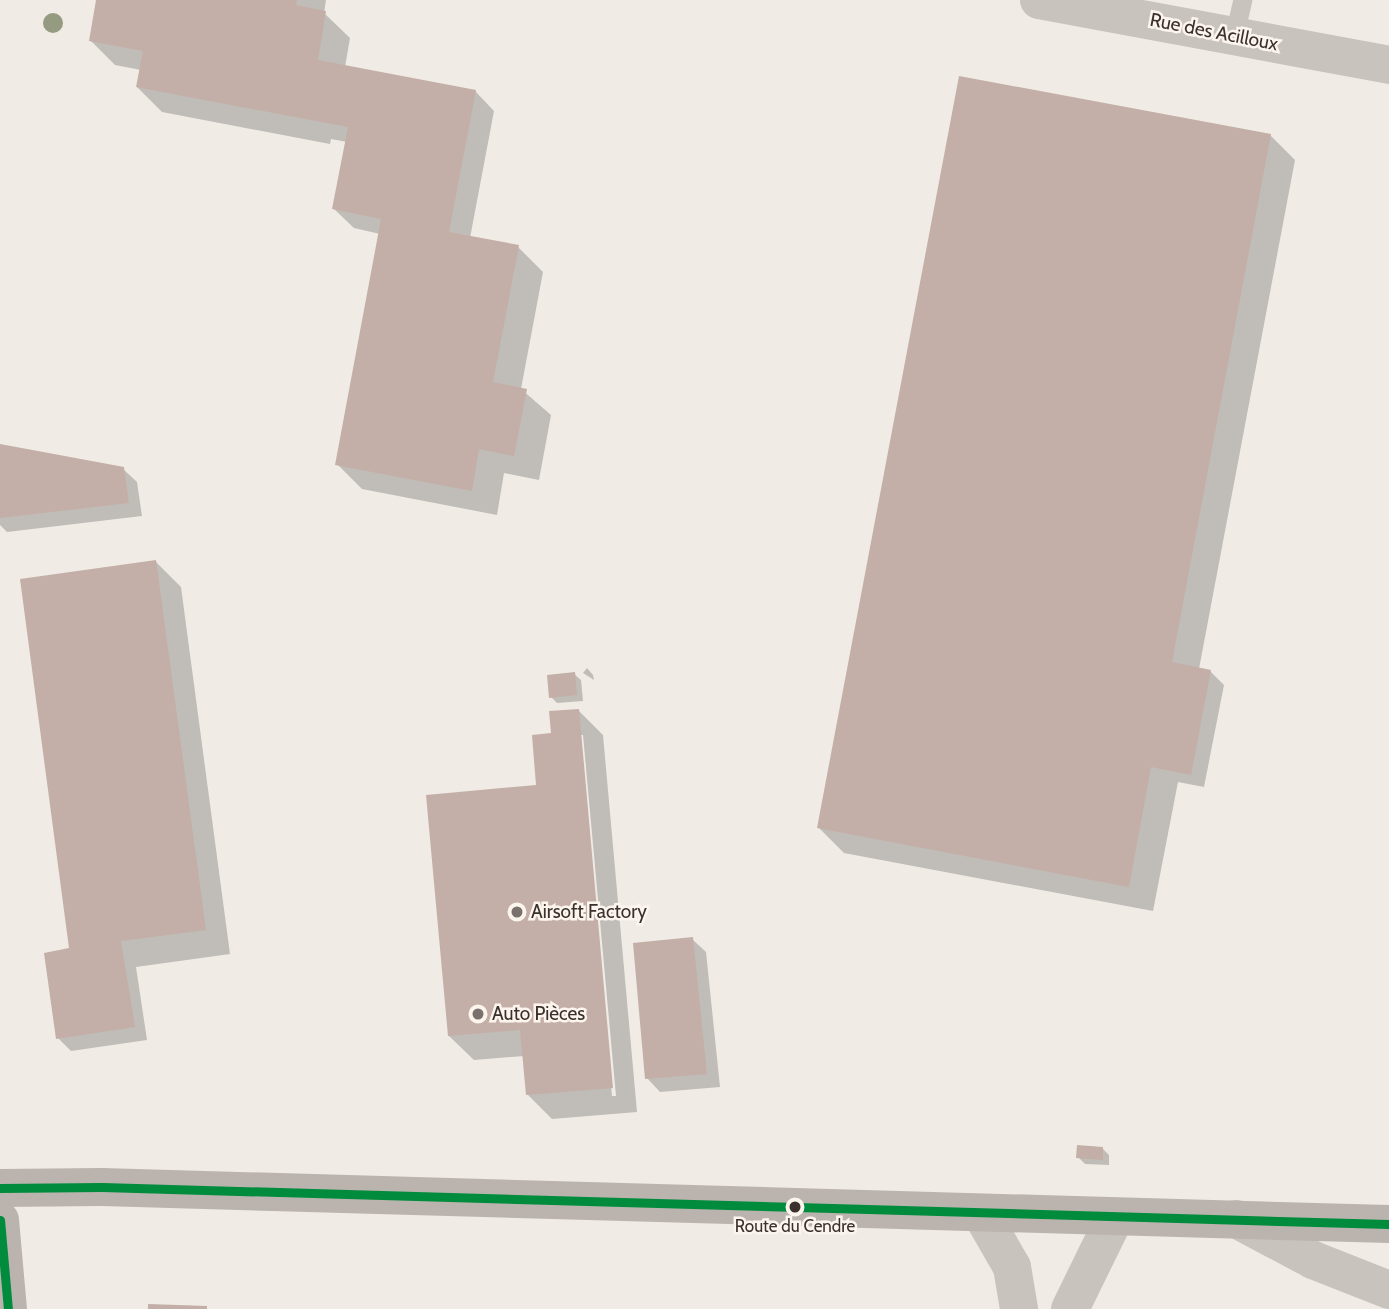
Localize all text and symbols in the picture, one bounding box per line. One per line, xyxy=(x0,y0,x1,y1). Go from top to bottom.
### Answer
street label: Rue des Acilloux xyxy=(1148,8,1280,56)
place label: Airsoft Factory xyxy=(531,901,647,923)
marker: Airsoft Factory xyxy=(509,904,525,920)
place label: Auto Pièces xyxy=(492,1003,585,1025)
marker: Auto Pièces xyxy=(470,1006,486,1022)
marker: Route du Cendre xyxy=(788,1200,802,1214)
place label: Route du Cendre xyxy=(735,1217,855,1237)

